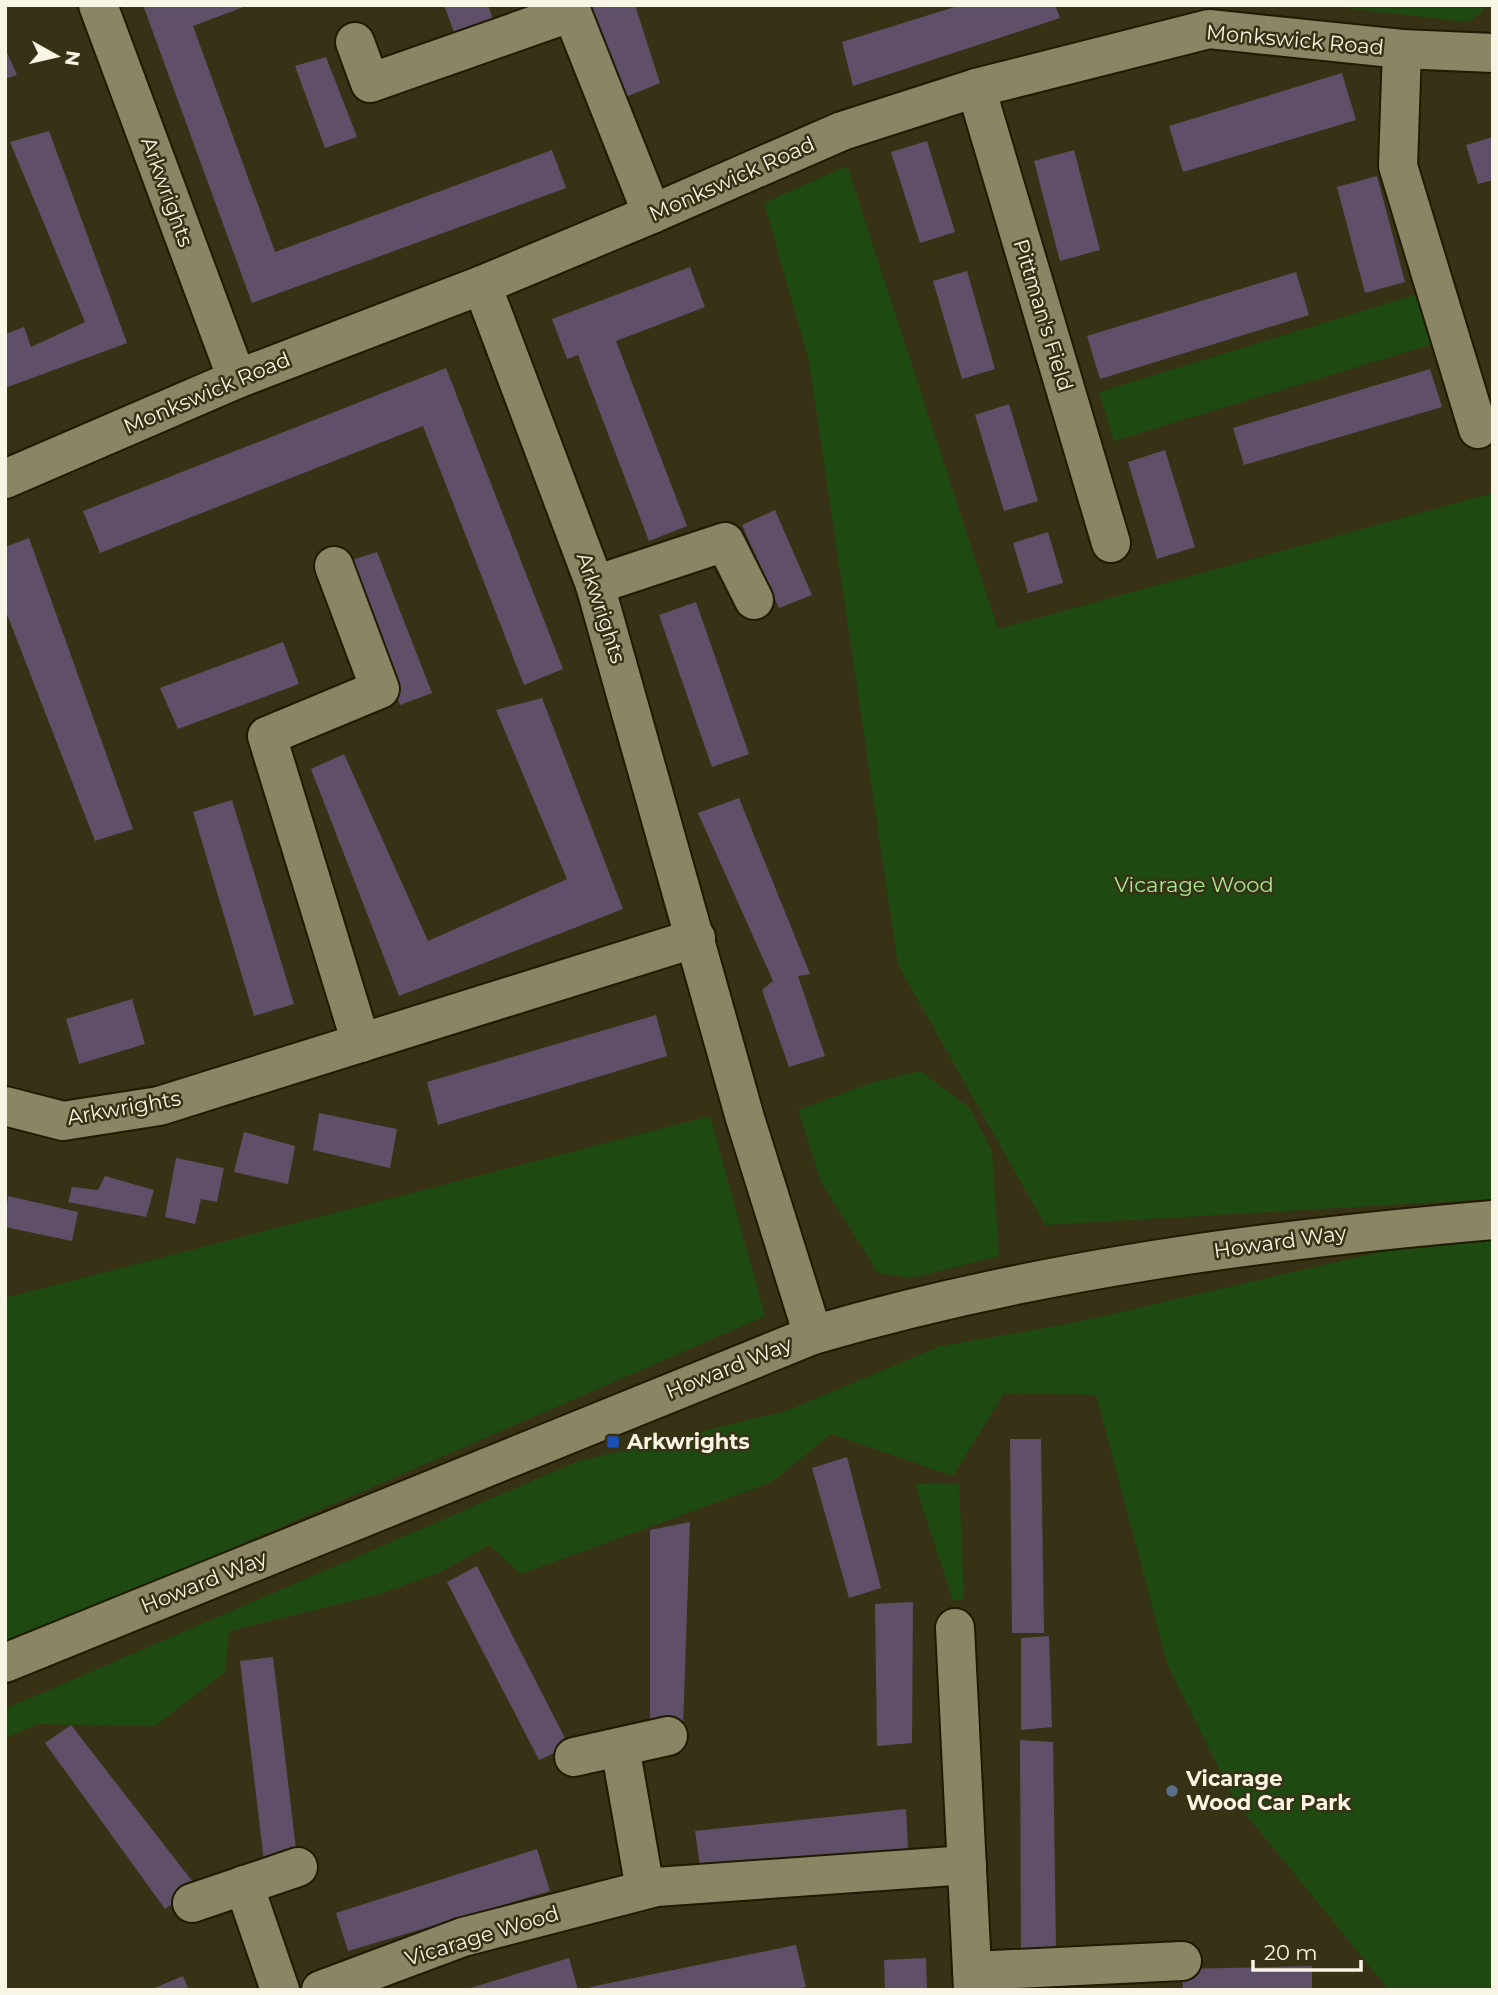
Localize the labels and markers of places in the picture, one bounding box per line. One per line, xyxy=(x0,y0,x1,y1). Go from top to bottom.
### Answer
place label: Arkwrights xyxy=(626,1429,750,1454)
marker: Arkwrights xyxy=(605,1434,621,1450)
place label: Vicarage Wood Car Park xyxy=(1185,1766,1351,1815)
marker: Vicarage Wood Car Park xyxy=(1164,1783,1180,1799)

